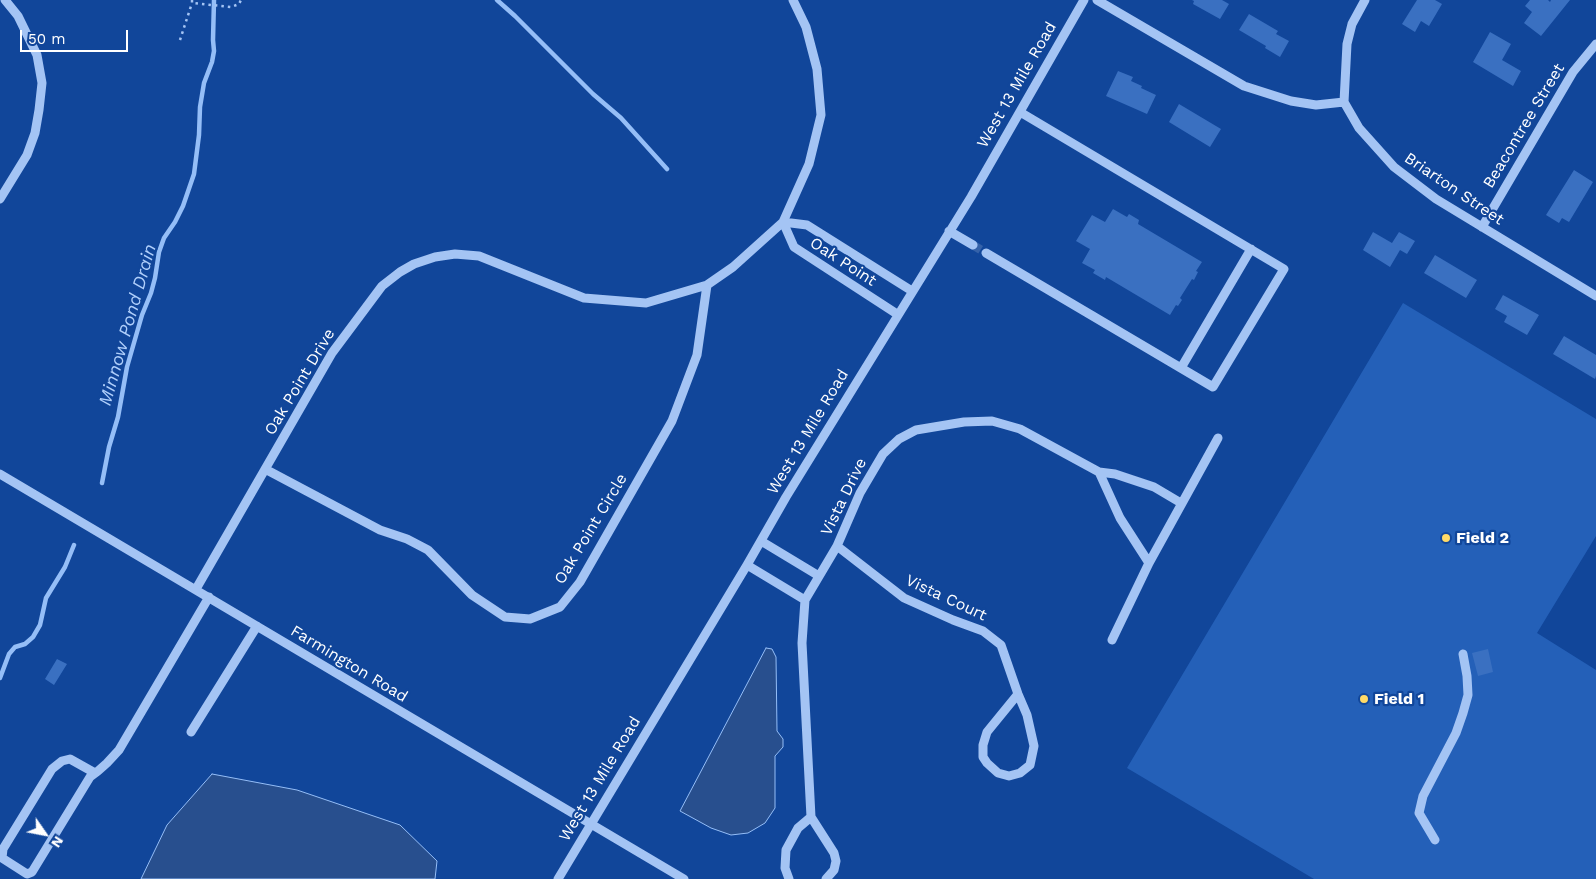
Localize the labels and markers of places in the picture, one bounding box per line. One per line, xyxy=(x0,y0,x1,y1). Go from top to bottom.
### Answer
place label: Field 2 xyxy=(1456,528,1509,548)
marker: Field 2 xyxy=(1440,532,1452,544)
place label: Field 1 xyxy=(1374,689,1424,709)
marker: Field 1 xyxy=(1358,693,1370,705)

